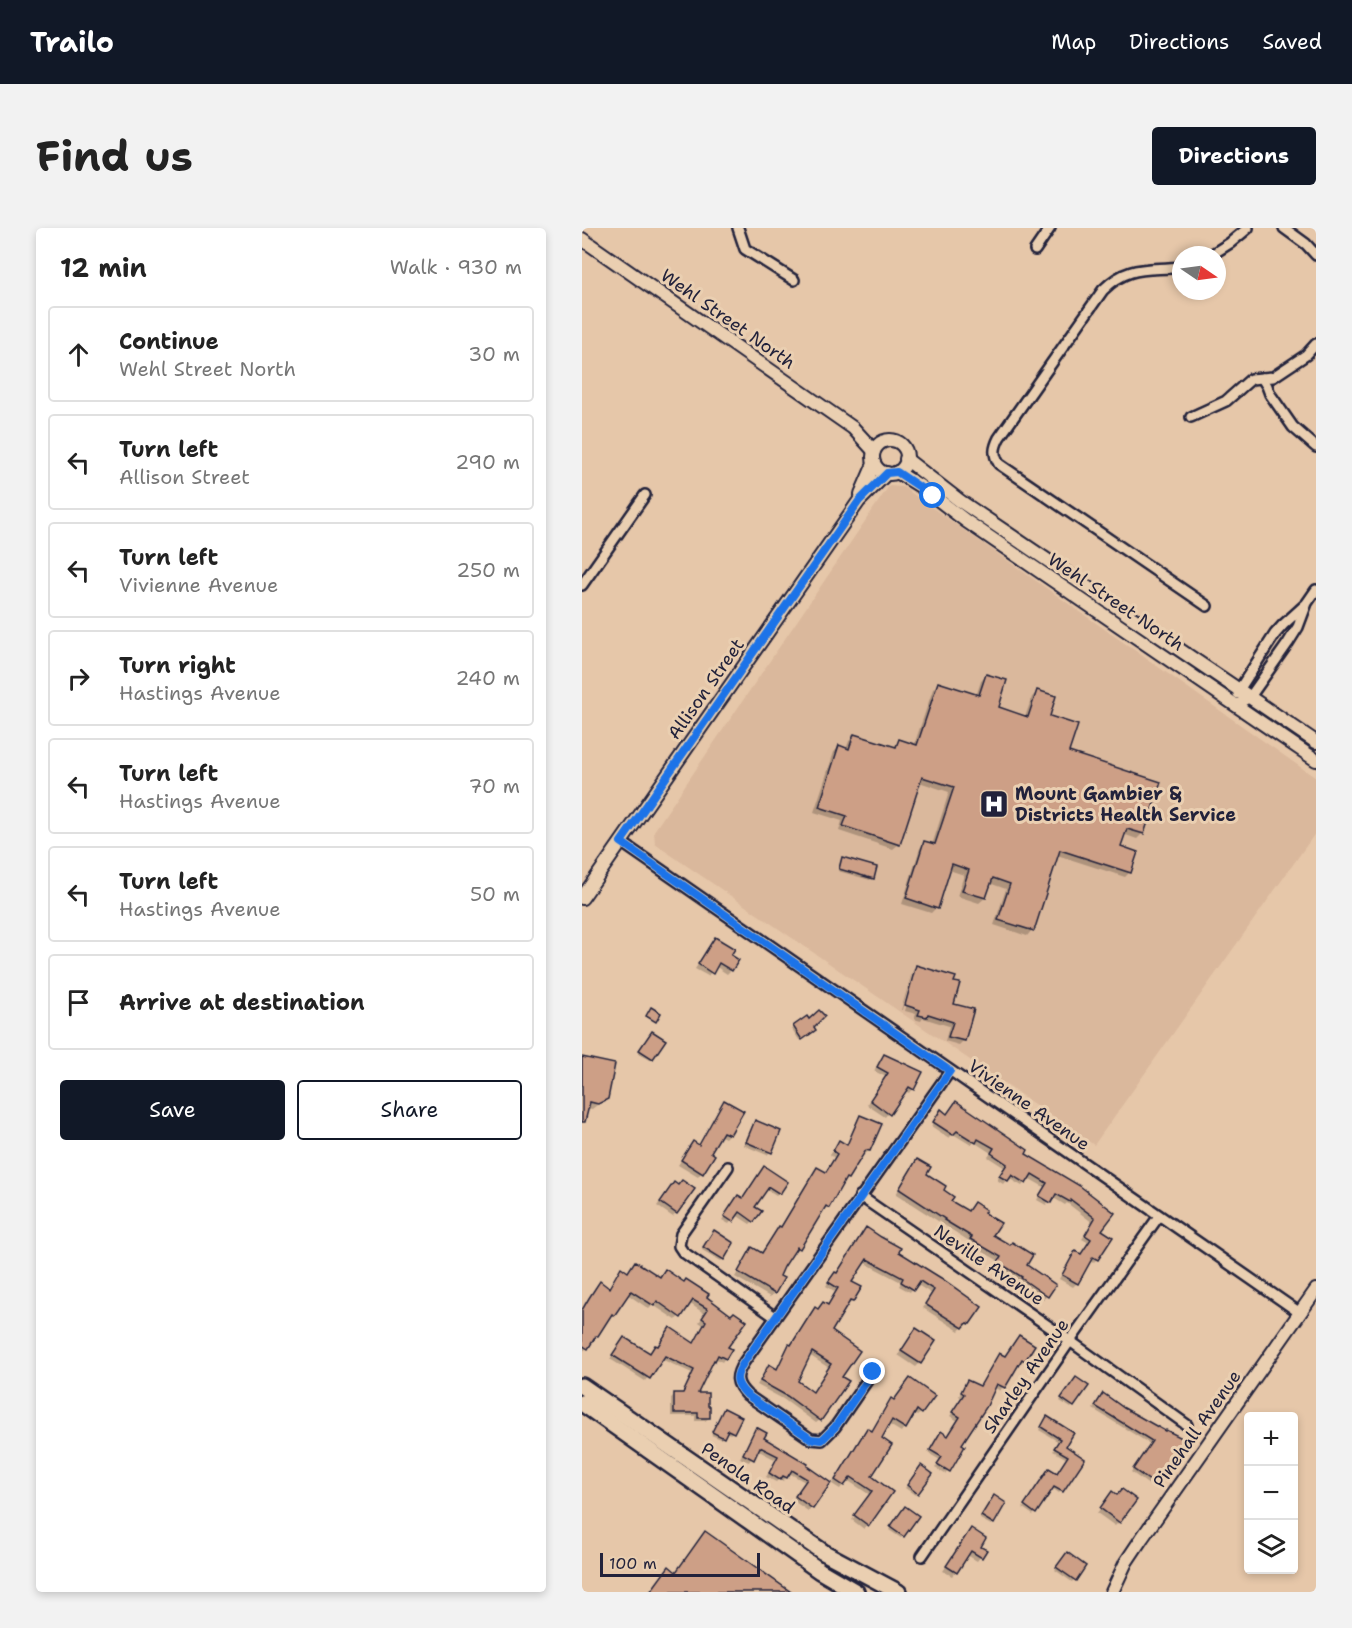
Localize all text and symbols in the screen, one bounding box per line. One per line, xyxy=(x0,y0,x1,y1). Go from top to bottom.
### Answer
text: Trailo xyxy=(30,23,114,61)
text: Map xyxy=(1051,28,1096,56)
text: Directions xyxy=(1129,28,1229,56)
text: Saved xyxy=(1262,28,1322,56)
button: Directions xyxy=(1152,127,1316,185)
text: Find us xyxy=(36,128,193,184)
north arrow xyxy=(1172,246,1226,300)
text: 12 min xyxy=(60,250,147,285)
text: Walk · 930 m xyxy=(390,254,522,280)
street label: Wehl Street North xyxy=(656,263,800,375)
text: Continue xyxy=(119,327,219,356)
icon: ahead xyxy=(62,338,95,371)
text: 30 m xyxy=(468,341,520,367)
text: Wehl Street North xyxy=(119,356,296,382)
text: Turn left xyxy=(119,435,218,464)
icon: left xyxy=(62,446,95,479)
text: 290 m xyxy=(455,449,520,475)
text: Allison Street xyxy=(119,464,250,490)
route start xyxy=(919,482,945,508)
text: Turn left xyxy=(119,543,218,572)
street label: Wehl Street North xyxy=(1043,548,1189,656)
icon: left xyxy=(62,554,95,587)
text: 250 m xyxy=(456,557,520,583)
text: Vivienne Avenue xyxy=(119,572,278,598)
street label: Allison Street xyxy=(662,634,750,744)
text: Turn right xyxy=(119,651,236,680)
icon: right xyxy=(62,662,95,695)
text: 240 m xyxy=(455,665,520,691)
text: Hastings Avenue xyxy=(119,680,280,706)
text: Turn left xyxy=(119,759,218,788)
icon: left xyxy=(62,770,95,803)
text: 70 m xyxy=(468,773,520,799)
place label: Mount Gambier & Districts Health Service xyxy=(1015,782,1236,827)
text: Hastings Avenue xyxy=(119,788,280,814)
hospital icon: Mount Gambier & Districts Health Service xyxy=(978,788,1010,820)
text: Turn left xyxy=(119,867,218,896)
icon: left xyxy=(62,878,95,911)
text: 50 m xyxy=(470,881,520,907)
text: Hastings Avenue xyxy=(119,896,280,922)
icon: arrive xyxy=(62,986,95,1019)
text: Arrive at destination xyxy=(119,988,365,1017)
street label: Vivienne Avenue xyxy=(963,1054,1095,1156)
button: Save xyxy=(60,1080,285,1140)
button: Share xyxy=(297,1080,522,1140)
street label: Neville Avenue xyxy=(929,1219,1049,1311)
street label: Sharley Avenue xyxy=(977,1314,1075,1438)
route end xyxy=(859,1358,885,1384)
street label: Pinehall Avenue xyxy=(1147,1365,1247,1493)
map controls xyxy=(1244,1412,1298,1574)
button: + xyxy=(1244,1412,1298,1466)
street label: Penola Road xyxy=(696,1437,800,1519)
button: − xyxy=(1244,1466,1298,1520)
button: layers xyxy=(1244,1520,1298,1574)
scale bar xyxy=(600,1550,760,1578)
text: 100 m xyxy=(609,1553,657,1574)

